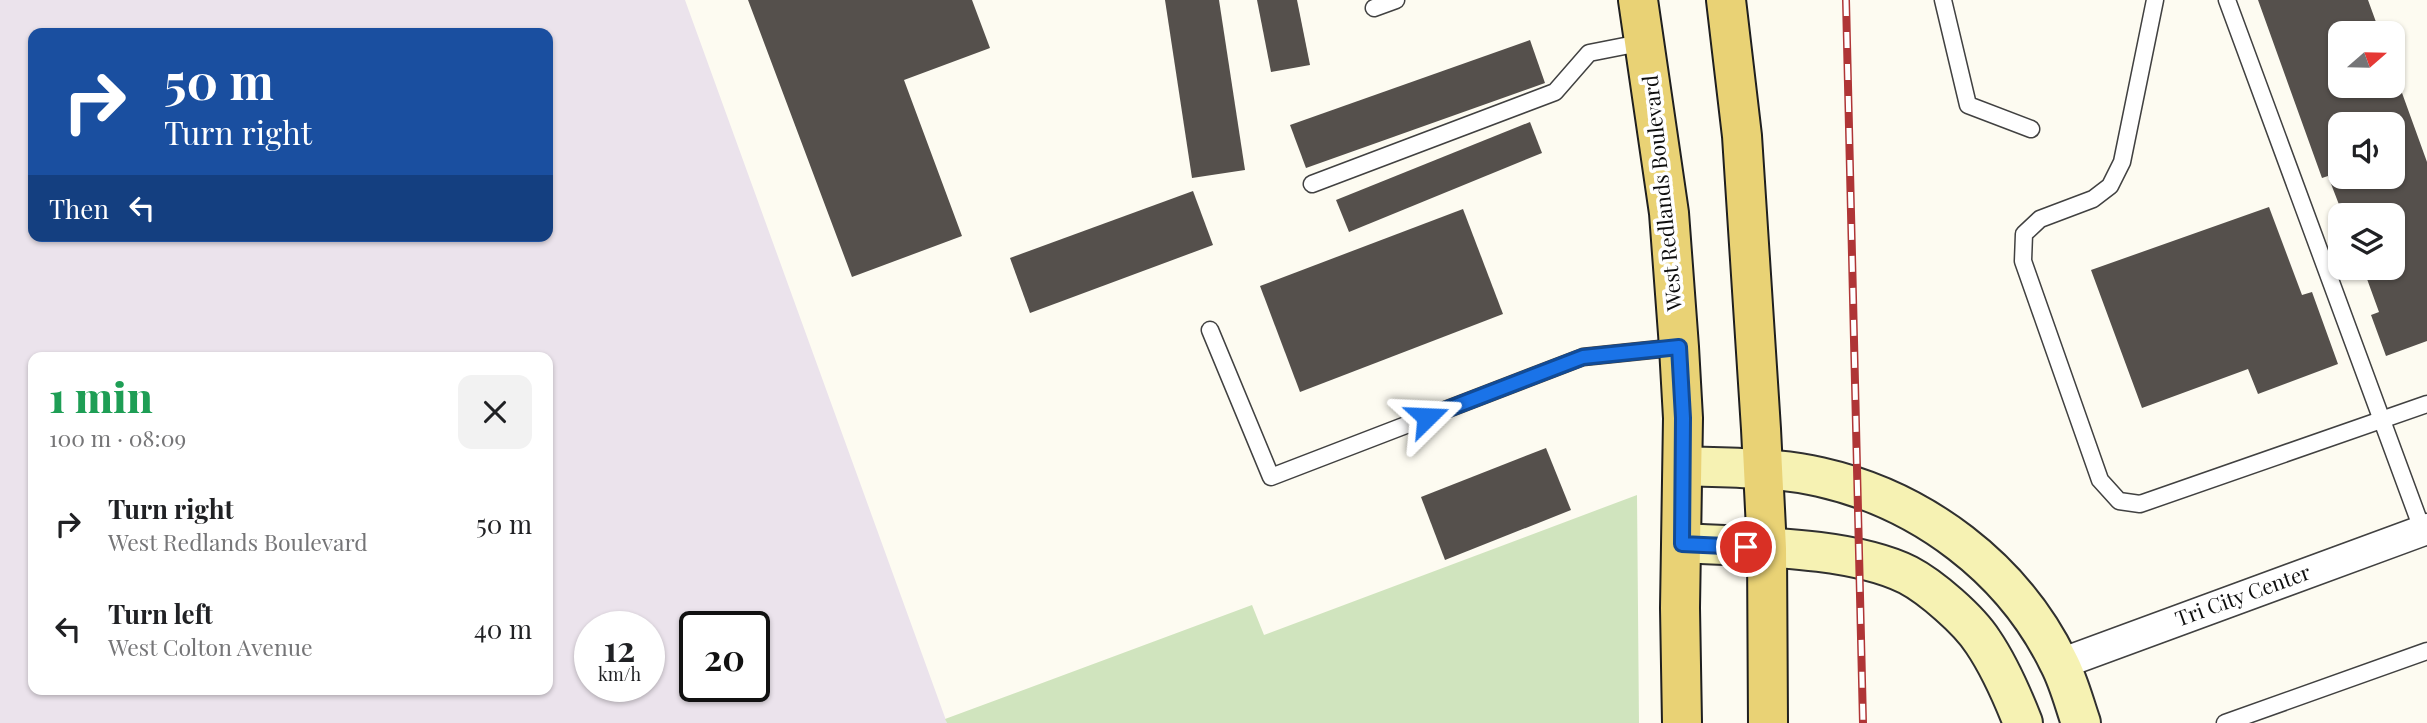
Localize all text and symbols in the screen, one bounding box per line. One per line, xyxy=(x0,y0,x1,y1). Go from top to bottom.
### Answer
north arrow xyxy=(2328,21,2404,98)
map controls xyxy=(2328,21,2405,280)
text: 50 m xyxy=(164,47,274,112)
icon: right xyxy=(49,56,140,147)
street label: West Redlands Boulevard xyxy=(1635,74,1687,314)
text: Turn right xyxy=(164,110,312,153)
button: sound xyxy=(2328,112,2405,189)
icon: left xyxy=(123,189,161,227)
text: Then xyxy=(49,191,109,226)
button: layers xyxy=(2328,203,2405,280)
text: 1 min xyxy=(49,368,153,424)
button: close xyxy=(458,375,532,449)
position arrow xyxy=(1390,380,1464,454)
text: 100 m · 08:09 xyxy=(49,422,186,453)
text: Turn right xyxy=(108,491,234,526)
icon: right xyxy=(49,505,87,543)
text: 50 m xyxy=(476,506,532,541)
pin xyxy=(1716,517,1776,577)
text: West Redlands Boulevard xyxy=(108,526,368,557)
icon: arrive xyxy=(1727,528,1765,566)
street label: Tri City Center xyxy=(2171,556,2314,632)
text: Turn left xyxy=(108,596,213,631)
icon: left xyxy=(49,610,87,648)
text: 40 m xyxy=(474,611,532,646)
speed limit sign: 20 xyxy=(679,611,770,702)
text: 12 xyxy=(604,624,635,671)
text: West Colton Avenue xyxy=(108,631,313,662)
text: km/h xyxy=(598,662,641,686)

